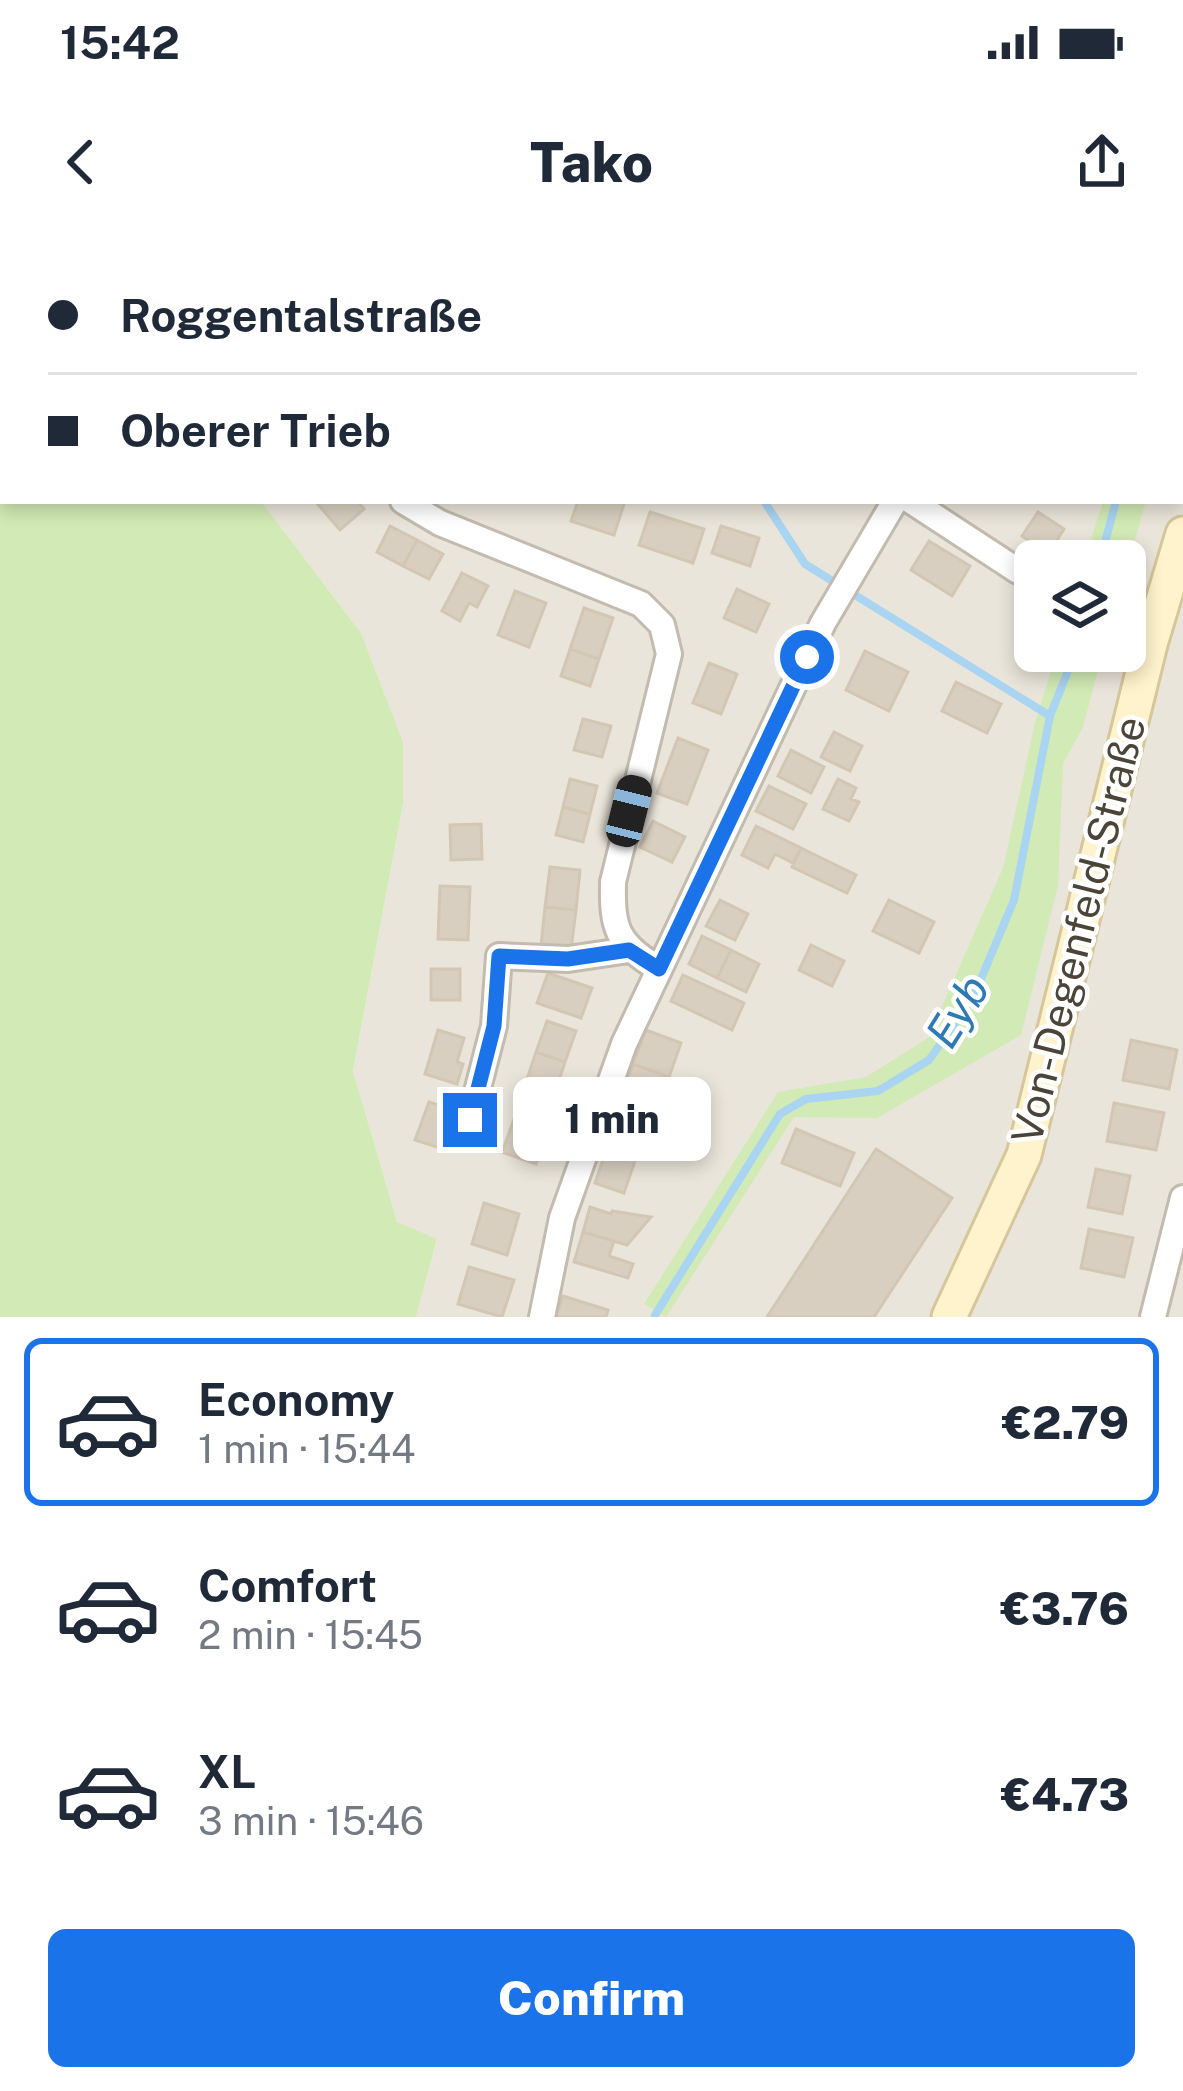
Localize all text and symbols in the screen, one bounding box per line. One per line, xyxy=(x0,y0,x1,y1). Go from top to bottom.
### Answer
text: 15:42 xyxy=(60,16,180,69)
icon: back xyxy=(48,129,114,195)
icon: share xyxy=(1069,129,1135,195)
text: Tako xyxy=(530,131,653,194)
text: Roggentalstraße xyxy=(120,289,482,342)
text: Oberer Trieb xyxy=(120,404,391,457)
map controls xyxy=(1014,540,1146,672)
button: layers xyxy=(1014,540,1146,672)
route start xyxy=(780,630,834,684)
street label: Von-Degenfeld-Straße xyxy=(1001,711,1155,1149)
car xyxy=(603,772,655,850)
water label: Eyb xyxy=(915,965,999,1057)
callout: 1 min xyxy=(512,1078,710,1162)
route end xyxy=(443,1093,497,1147)
text: 1 min xyxy=(564,1096,660,1142)
icon: car xyxy=(54,1368,162,1476)
text: Economy xyxy=(198,1373,394,1426)
text: €2.79 xyxy=(1002,1396,1129,1449)
text: 1 min · 15:44 xyxy=(198,1426,416,1472)
icon: car xyxy=(54,1554,162,1662)
text: Comfort xyxy=(198,1559,377,1612)
text: €3.76 xyxy=(1000,1582,1129,1635)
text: 2 min · 15:45 xyxy=(198,1612,423,1658)
icon: car xyxy=(54,1740,162,1848)
text: XL xyxy=(198,1745,256,1798)
text: €4.73 xyxy=(1001,1768,1129,1821)
text: 3 min · 15:46 xyxy=(198,1798,424,1844)
button: Confirm xyxy=(48,1929,1135,2067)

